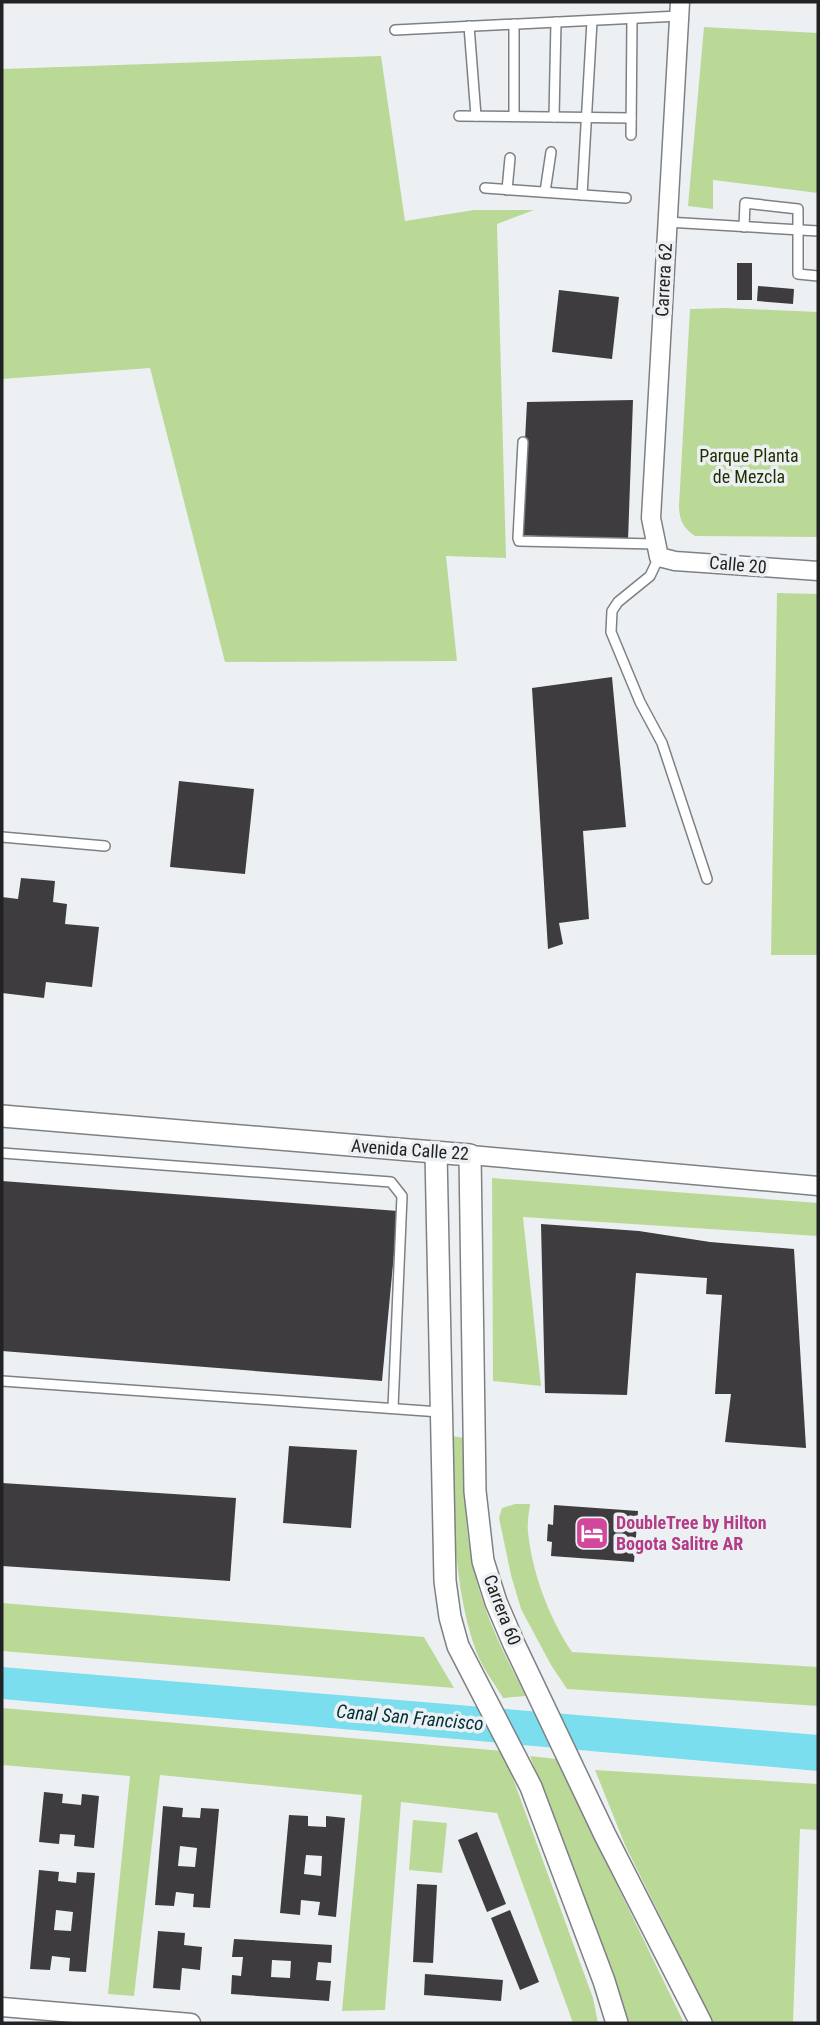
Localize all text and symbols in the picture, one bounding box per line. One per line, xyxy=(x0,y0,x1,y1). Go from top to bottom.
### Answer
street label: Carrera 62 xyxy=(651,243,676,317)
park label: Parque Planta de Mezcla xyxy=(699,445,799,487)
street label: Calle 20 xyxy=(709,552,768,577)
street label: Avenida Calle 22 xyxy=(350,1135,470,1164)
place label: DoubleTree by Hilton Bogota Salitre AR xyxy=(616,1512,767,1554)
hotel icon: DoubleTree by Hilton Bogota Salitre AR xyxy=(573,1514,611,1552)
street label: Carrera 60 xyxy=(479,1572,525,1648)
water label: Canal San Francisco xyxy=(335,1700,485,1735)

